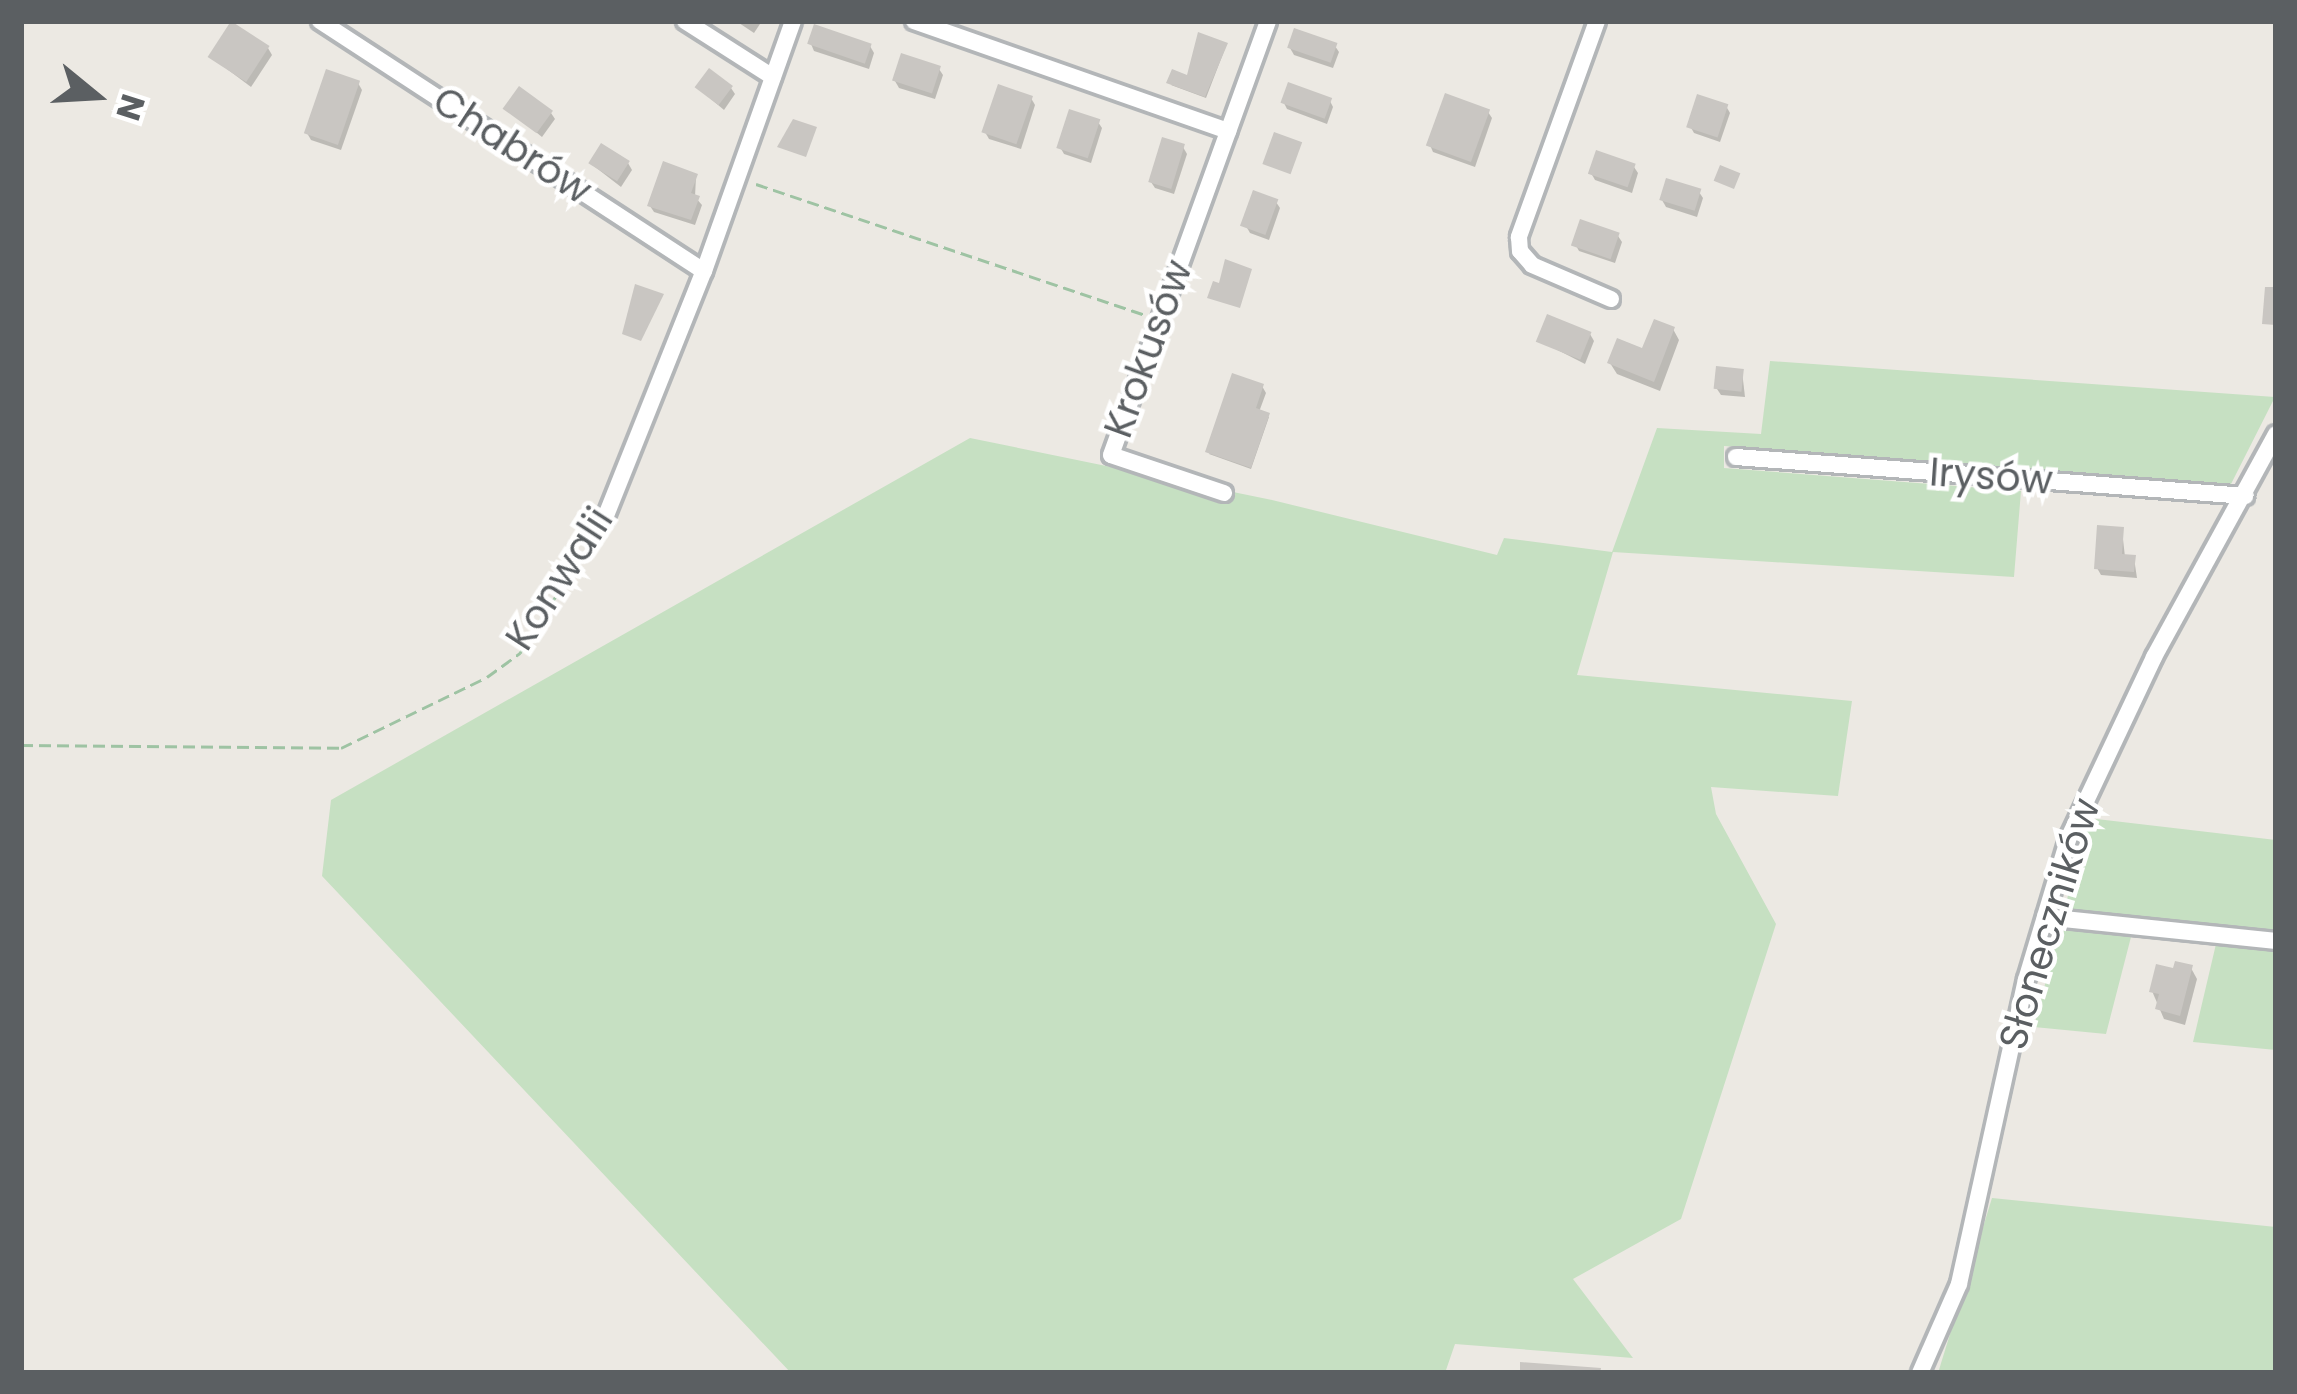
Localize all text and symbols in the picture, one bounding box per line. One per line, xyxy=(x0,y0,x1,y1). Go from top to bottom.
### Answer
north arrow xyxy=(36,36,156,156)
street label: Chabrów xyxy=(424,78,600,214)
text: N xyxy=(105,88,157,126)
street label: Krokusów xyxy=(1095,254,1203,444)
street label: Irysów xyxy=(1928,449,2054,505)
street label: Konwalii xyxy=(497,499,623,659)
street label: Słoneczników xyxy=(1990,793,2110,1055)

